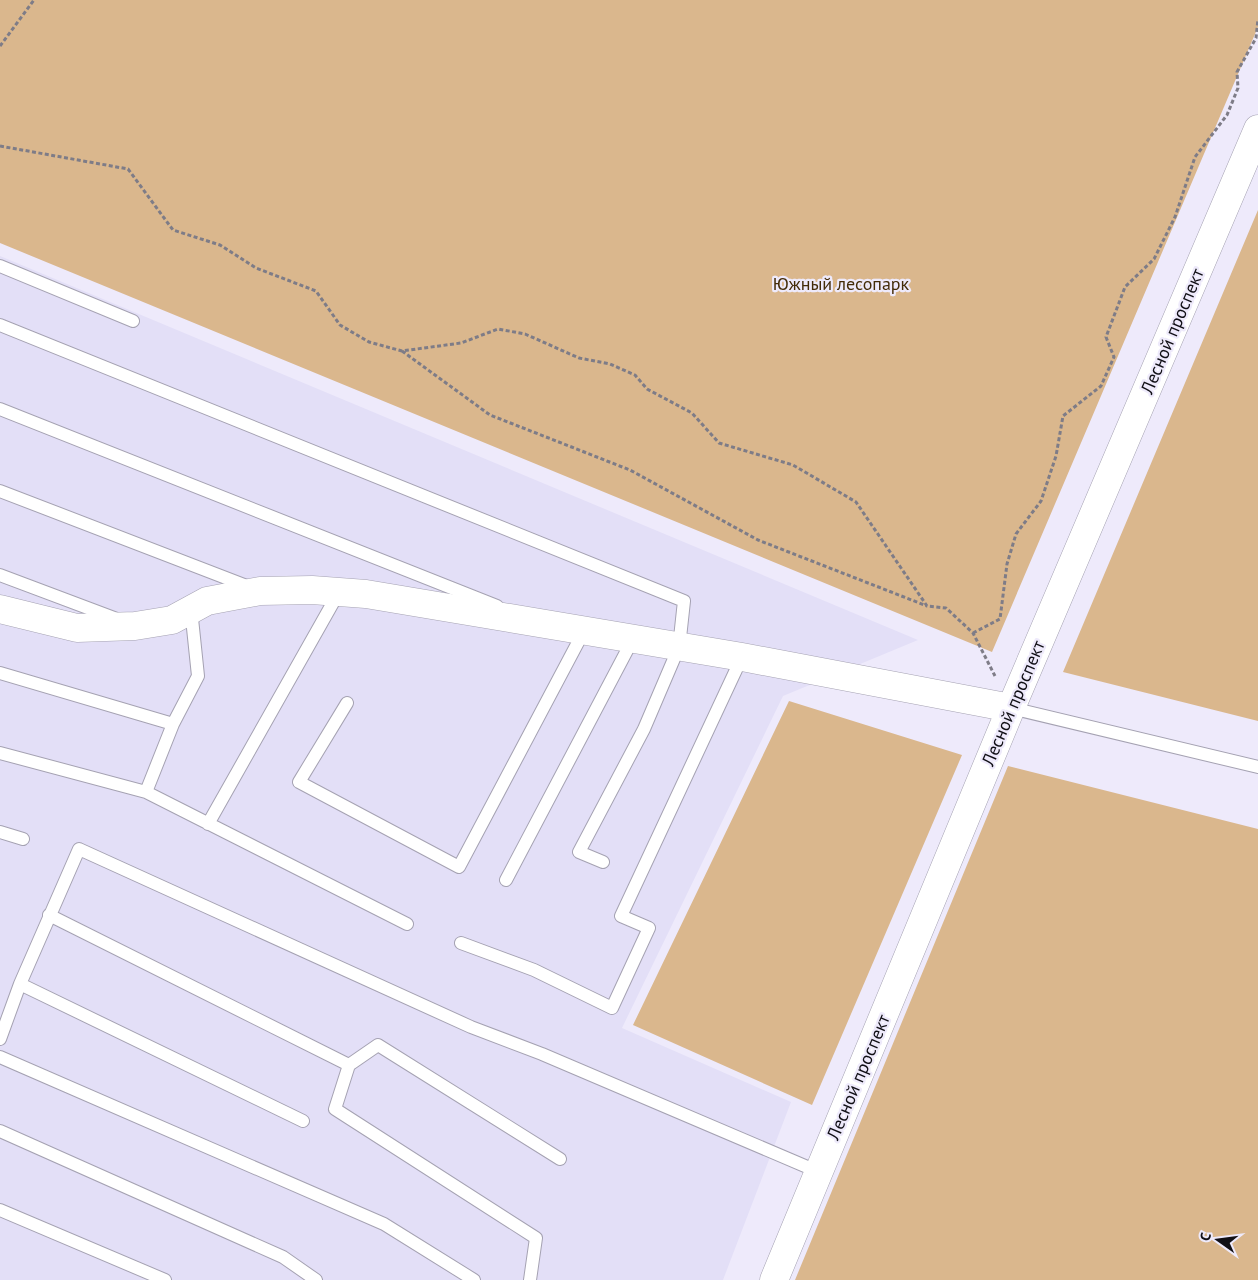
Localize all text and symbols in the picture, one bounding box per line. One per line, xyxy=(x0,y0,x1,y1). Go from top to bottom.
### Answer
street label: Лесной проспект xyxy=(1135,264,1209,398)
park label: Южный лесопарк xyxy=(773,272,910,295)
street label: Лесной проспект xyxy=(976,636,1050,770)
street label: Лесной проспект xyxy=(821,1010,895,1144)
north arrow xyxy=(1193,1215,1243,1265)
text: С xyxy=(1196,1231,1215,1243)

